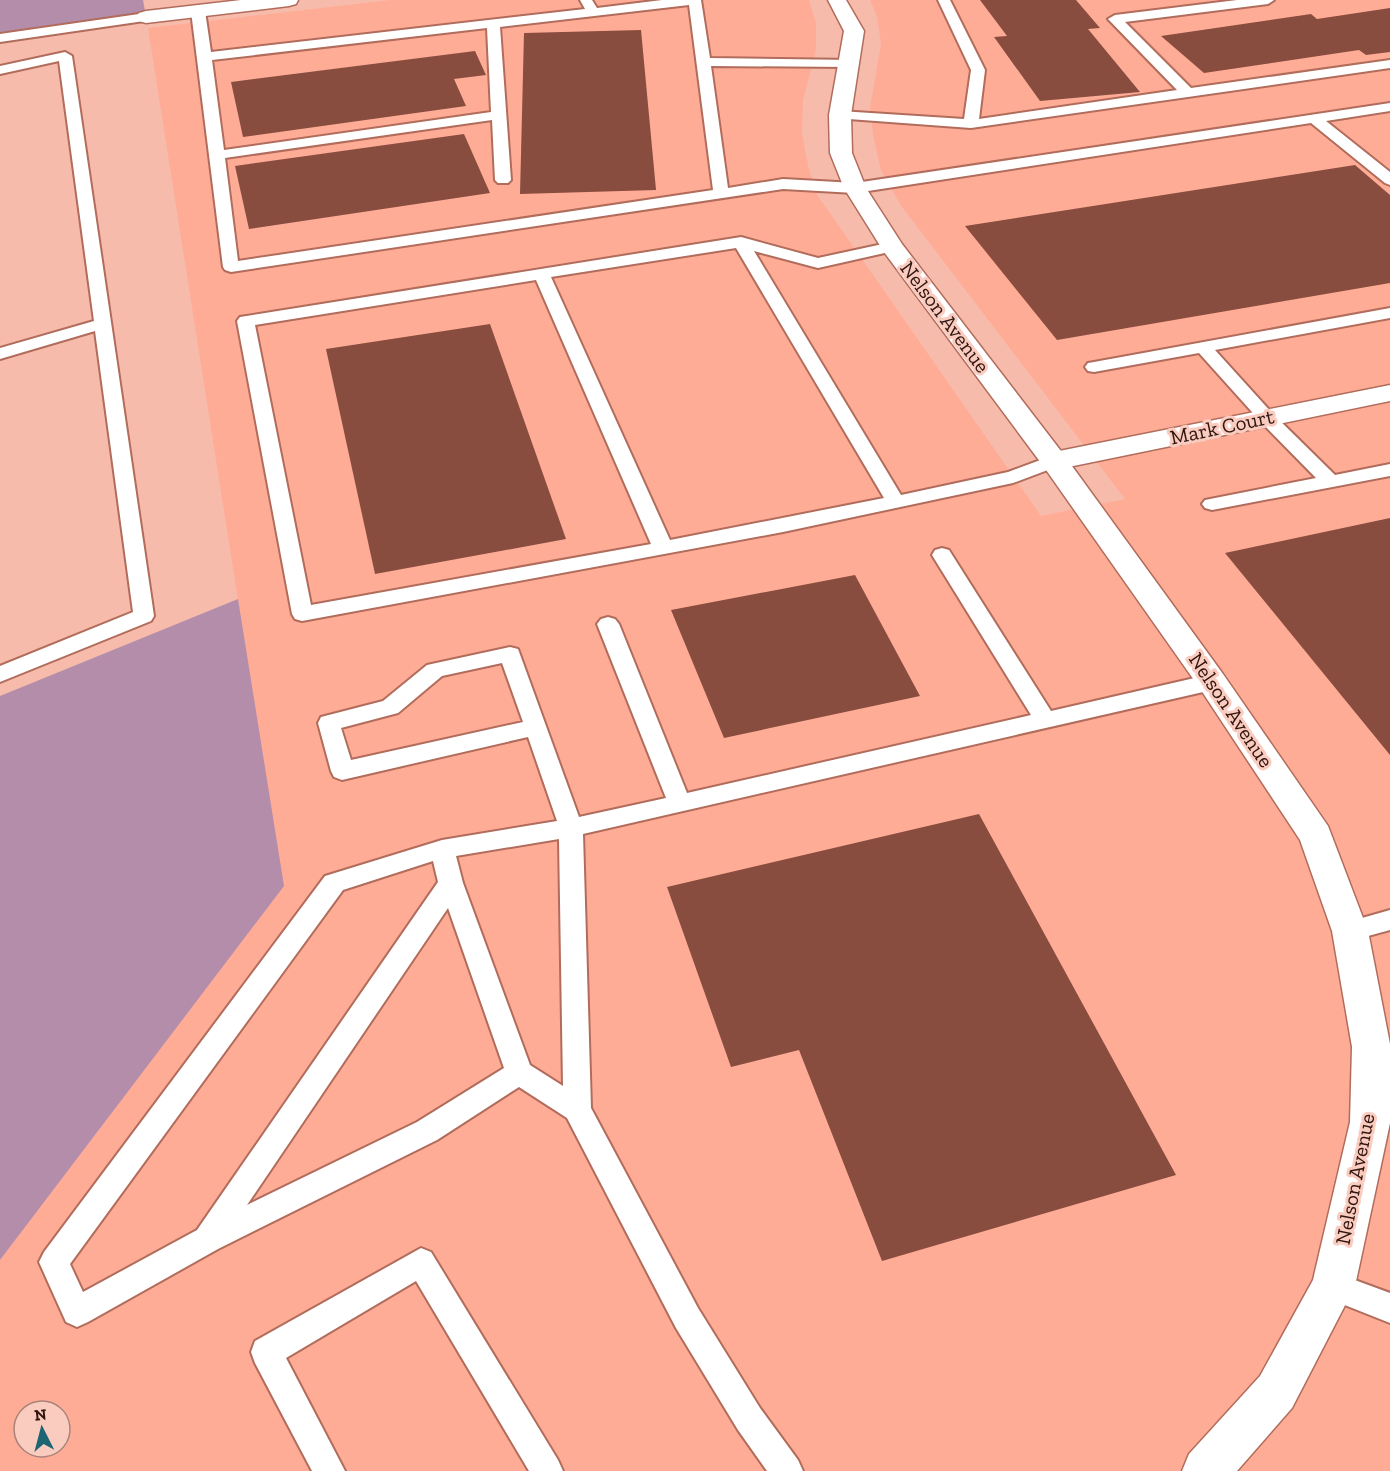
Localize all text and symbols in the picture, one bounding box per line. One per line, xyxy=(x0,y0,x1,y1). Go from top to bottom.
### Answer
street label: Nelson Avenue xyxy=(895,256,996,377)
street label: Mark Court xyxy=(1168,403,1276,450)
street label: Nelson Avenue xyxy=(1184,648,1279,772)
street label: Nelson Avenue xyxy=(1330,1111,1380,1247)
north arrow xyxy=(12,1399,72,1459)
text: N xyxy=(33,1404,48,1425)

